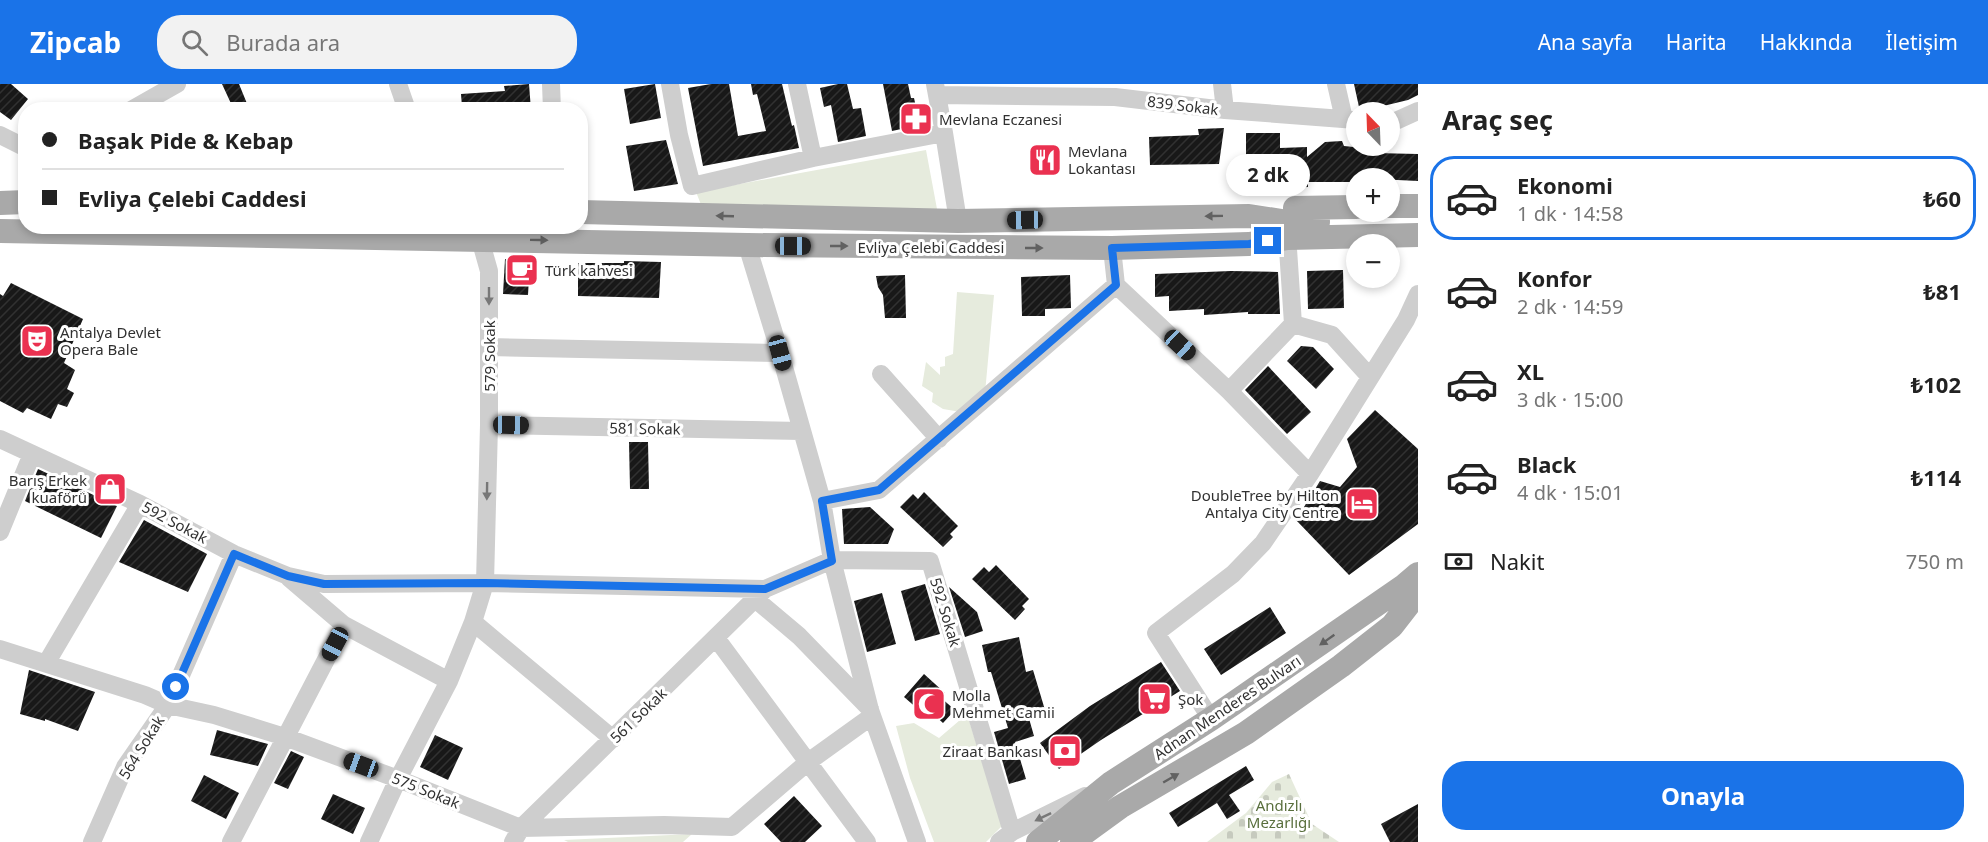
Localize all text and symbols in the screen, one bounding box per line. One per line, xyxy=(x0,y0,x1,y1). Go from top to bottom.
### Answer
search box xyxy=(157,15,577,69)
text: Zipcab xyxy=(30,23,121,61)
icon: search xyxy=(178,26,211,59)
text: Burada ara xyxy=(226,27,340,57)
text: Ana sayfa xyxy=(1538,28,1633,56)
text: Harita xyxy=(1666,28,1727,56)
text: Hakkında xyxy=(1760,28,1853,56)
text: İletişim xyxy=(1886,28,1958,56)
street label: 839 Sokak xyxy=(1146,91,1220,119)
pharmacy icon: Mevlana Eczanesi xyxy=(898,101,934,137)
text: Araç seç xyxy=(1442,101,1553,138)
north arrow xyxy=(1346,102,1400,156)
map controls xyxy=(1346,102,1400,288)
place label: Mevlana Eczanesi xyxy=(939,109,1062,129)
text: Başak Pide & Kebap xyxy=(78,125,293,155)
place label: Mevlana Lokantası xyxy=(1068,141,1136,178)
restaurant icon: Mevlana Lokantası xyxy=(1027,142,1063,178)
callout: 2 dk xyxy=(1226,154,1310,196)
text: 2 dk xyxy=(1247,161,1289,188)
button: + xyxy=(1346,168,1400,222)
text: Ekonomi xyxy=(1517,170,1613,200)
icon: car xyxy=(1445,171,1499,225)
text: Evliya Çelebi Caddesi xyxy=(78,183,307,213)
text: ₺60 xyxy=(1923,183,1961,213)
text: 1 dk · 14:58 xyxy=(1517,200,1624,227)
one-way arrow xyxy=(715,211,734,220)
car xyxy=(1007,211,1043,229)
one-way arrow xyxy=(1204,212,1223,221)
route end xyxy=(1254,227,1281,254)
button: − xyxy=(1346,234,1400,288)
one-way arrow xyxy=(529,236,548,245)
car xyxy=(775,237,811,255)
street label: Evliya Çelebi Caddesi xyxy=(858,237,1004,257)
one-way arrow xyxy=(829,241,848,251)
one-way arrow xyxy=(1024,243,1043,253)
cafe icon: Türk kahvesi xyxy=(504,252,540,288)
place label: Türk kahvesi xyxy=(545,260,633,280)
text: Konfor xyxy=(1517,263,1592,293)
icon: car xyxy=(1445,264,1499,318)
text: ₺81 xyxy=(1923,276,1961,306)
one-way arrow xyxy=(484,287,494,306)
text: 2 dk · 14:59 xyxy=(1517,293,1624,320)
street label: 579 Sokak xyxy=(479,320,499,392)
place label: Antalya Devlet Opera Bale xyxy=(60,322,162,359)
theatre icon: Antalya Devlet Opera Bale xyxy=(19,323,55,359)
car xyxy=(1161,326,1199,364)
car xyxy=(767,333,793,373)
text: XL xyxy=(1517,356,1544,386)
icon: car xyxy=(1445,357,1499,411)
text: ₺102 xyxy=(1911,369,1961,399)
text: 3 dk · 15:00 xyxy=(1517,386,1624,413)
car xyxy=(493,416,529,434)
street label: 581 Sokak xyxy=(609,417,681,439)
text: Black xyxy=(1517,449,1576,479)
icon: car xyxy=(1445,450,1499,504)
text: ₺114 xyxy=(1911,462,1961,492)
place label: Barış Erkek kuaförü xyxy=(9,470,87,507)
shop icon: Barış Erkek kuaförü xyxy=(92,471,128,507)
text: 4 dk · 15:01 xyxy=(1517,479,1624,506)
one-way arrow xyxy=(482,482,492,501)
place label: DoubleTree by Hilton Antalya City Centre xyxy=(1191,485,1339,522)
hotel icon: DoubleTree by Hilton Antalya City Centre xyxy=(1344,486,1380,522)
street label: 592 Sokak xyxy=(139,496,211,548)
icon: cash xyxy=(1442,545,1475,578)
text: Nakit xyxy=(1490,546,1544,576)
text: 750 m xyxy=(1906,548,1964,575)
street label: 592 Sokak xyxy=(926,575,966,649)
car xyxy=(319,624,351,664)
one-way arrow xyxy=(1319,634,1335,646)
street label: Adnan Menderes Bulvarı xyxy=(1150,650,1304,764)
route start xyxy=(162,673,189,700)
supermarket icon: Şok xyxy=(1137,681,1173,717)
street label: 561 Sokak xyxy=(605,683,671,747)
place label: Molla Mehmet Camii xyxy=(952,685,1055,722)
mosque icon: Molla Mehmet Camii xyxy=(911,686,947,722)
place label: Şok xyxy=(1178,689,1203,709)
street label: 564 Sokak xyxy=(114,711,168,783)
bank icon: Ziraat Bankası xyxy=(1047,733,1083,769)
place label: Ziraat Bankası xyxy=(943,741,1042,761)
car xyxy=(341,750,381,780)
button: Onayla xyxy=(1442,761,1964,830)
street label: 575 Sokak xyxy=(389,767,463,813)
one-way arrow xyxy=(1163,773,1180,783)
park label: Andızlı Mezarlığı xyxy=(1247,795,1311,832)
one-way arrow xyxy=(1034,812,1051,821)

